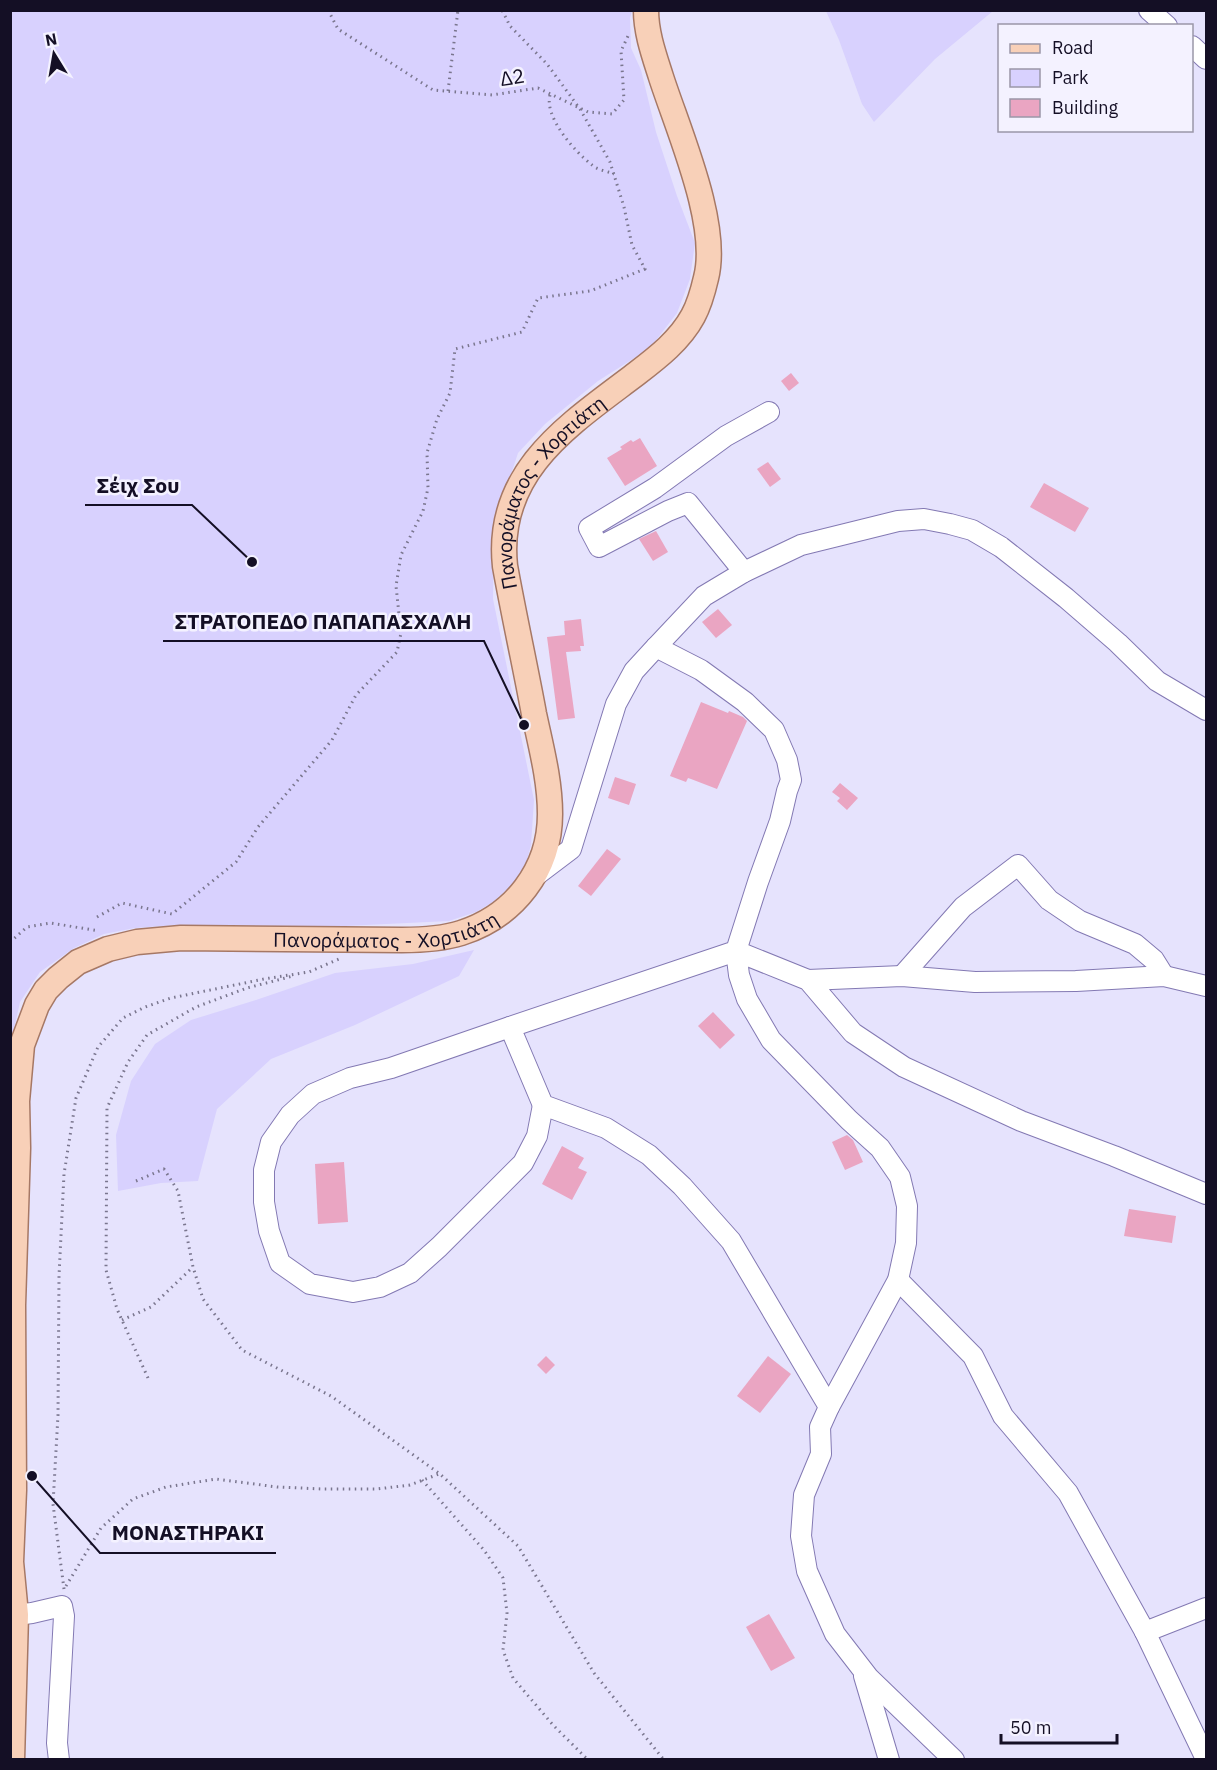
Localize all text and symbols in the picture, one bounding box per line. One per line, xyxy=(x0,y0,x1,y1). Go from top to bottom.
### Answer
north arrow xyxy=(24,24,84,84)
legend xyxy=(998,24,1193,132)
text: N xyxy=(44,28,59,50)
text: Road xyxy=(1052,36,1093,59)
street label: Δ2 xyxy=(498,62,526,92)
text: Park xyxy=(1052,66,1089,89)
text: Building xyxy=(1052,96,1119,119)
street label: Πανοράματος - Χορτιάτη xyxy=(491,389,610,592)
callout: Σέιχ Σου xyxy=(85,466,192,505)
text: Σέιχ Σου xyxy=(97,471,179,499)
callout: ΣΤΡΑΤΟΠΕΔΟ ΠΑΠΑΠΑΣΧΑΛΗ xyxy=(163,602,484,641)
text: ΣΤΡΑΤΟΠΕΔΟ ΠΑΠΑΠΑΣΧΑΛΗ xyxy=(174,607,472,635)
street label: Πανοράματος - Χορτιάτη xyxy=(273,905,503,954)
callout: ΜΟΝΑΣΤΗΡΑΚΙ xyxy=(100,1514,276,1553)
text: ΜΟΝΑΣΤΗΡΑΚΙ xyxy=(112,1518,264,1546)
scale bar xyxy=(1001,1707,1116,1745)
text: 50 m xyxy=(1010,1716,1052,1739)

